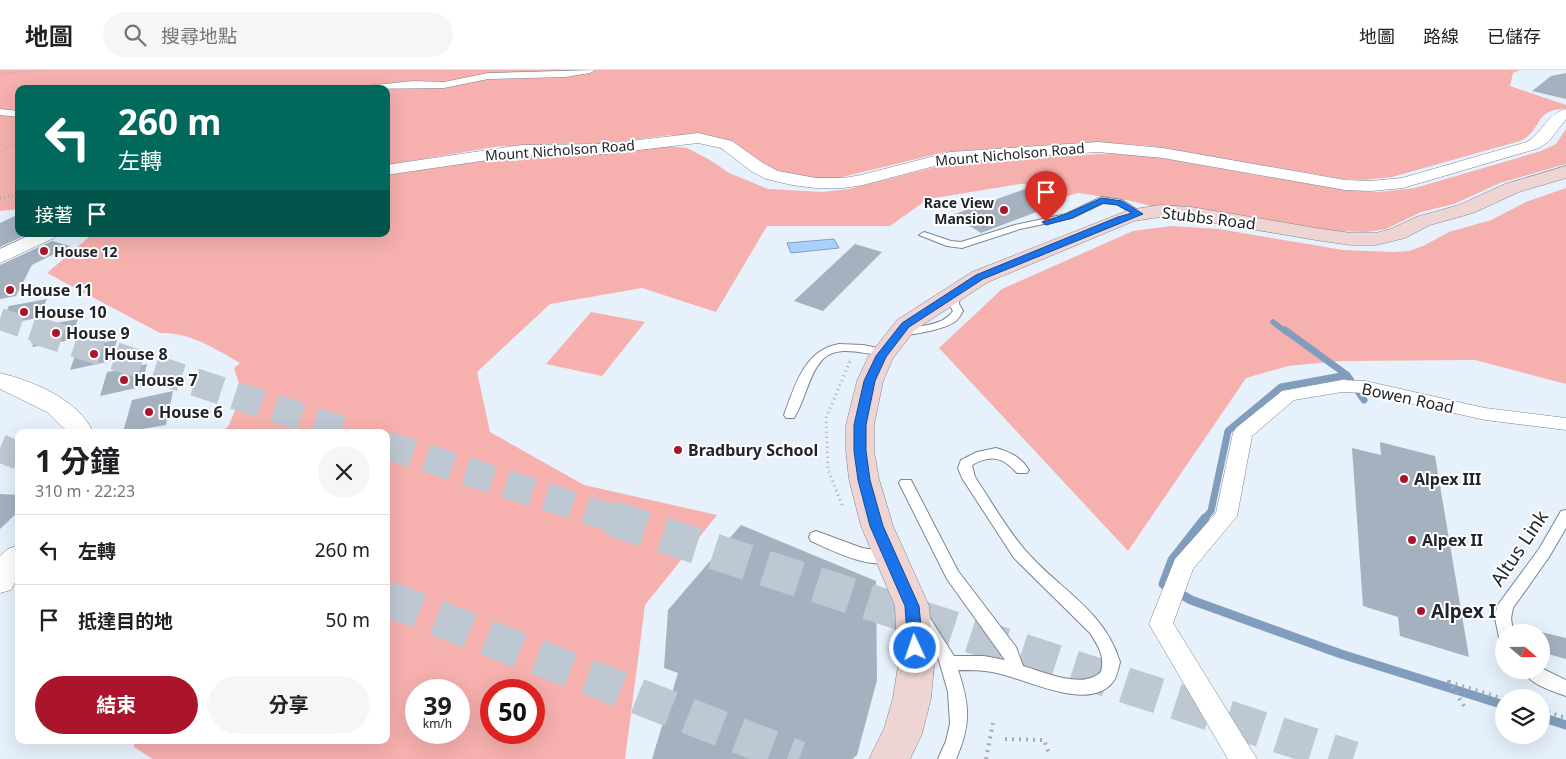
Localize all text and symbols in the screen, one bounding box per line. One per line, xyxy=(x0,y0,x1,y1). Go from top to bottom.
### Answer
search box xyxy=(103,12,453,57)
text: 地圖 xyxy=(25,19,73,52)
icon: search xyxy=(121,21,149,49)
text: 搜尋地點 xyxy=(161,23,237,49)
text: 地圖 xyxy=(1359,24,1395,48)
text: 路線 xyxy=(1423,24,1459,48)
text: 已儲存 xyxy=(1487,24,1541,48)
text: 260 m xyxy=(118,98,221,145)
icon: left xyxy=(35,105,100,170)
street label: Mount Nicholson Road xyxy=(485,135,635,165)
street label: Mount Nicholson Road xyxy=(934,138,1086,170)
text: 左轉 xyxy=(118,145,162,175)
pin xyxy=(1025,171,1067,222)
icon: arrive xyxy=(1032,178,1060,206)
place label: Race View Mansion xyxy=(924,193,994,228)
icon: arrive xyxy=(83,200,111,228)
street label: Stubbs Road xyxy=(1161,201,1257,235)
text: 接著 xyxy=(35,202,73,228)
marker: Race View Mansion xyxy=(998,204,1010,216)
place label: House 12 xyxy=(54,242,118,261)
marker: House 12 xyxy=(38,245,50,257)
place label: House 11 xyxy=(20,279,93,301)
marker: House 11 xyxy=(4,284,16,296)
place label: House 10 xyxy=(34,301,107,323)
marker: House 10 xyxy=(18,306,30,318)
place label: House 9 xyxy=(66,322,130,344)
marker: House 9 xyxy=(50,327,62,339)
place label: House 8 xyxy=(104,343,168,365)
marker: House 8 xyxy=(88,348,100,360)
place label: House 7 xyxy=(134,369,198,391)
marker: House 7 xyxy=(118,374,130,386)
street label: Bowen Road xyxy=(1360,377,1456,419)
place label: House 6 xyxy=(159,401,223,423)
marker: House 6 xyxy=(143,406,155,418)
place label: Bradbury School xyxy=(688,439,818,461)
text: 1 分鐘 xyxy=(35,440,120,481)
marker: Bradbury School xyxy=(672,444,684,456)
button: close xyxy=(318,446,370,498)
place label: Alpex III xyxy=(1414,468,1481,490)
marker: Alpex III xyxy=(1398,473,1410,485)
text: 310 m · 22:23 xyxy=(35,480,135,502)
street label: Altus Link xyxy=(1484,505,1554,591)
place label: Alpex II xyxy=(1422,529,1483,551)
marker: Alpex II xyxy=(1406,534,1418,546)
icon: left xyxy=(35,536,63,564)
text: 260 m xyxy=(315,537,370,563)
text: 左轉 xyxy=(78,538,116,564)
place label: Alpex I xyxy=(1431,598,1496,624)
marker: Alpex I xyxy=(1415,605,1427,617)
icon: arrive xyxy=(35,606,63,634)
text: 50 m xyxy=(326,607,370,633)
text: 抵達目的地 xyxy=(78,608,173,634)
position arrow xyxy=(888,621,940,673)
north arrow xyxy=(1495,624,1550,679)
map controls xyxy=(1495,624,1550,744)
button: 結束 xyxy=(35,676,198,734)
button: 分享 xyxy=(208,676,370,734)
speed limit sign: 50 xyxy=(480,679,545,744)
text: 39 xyxy=(423,688,452,722)
button: layers xyxy=(1495,689,1550,744)
text: km/h xyxy=(423,715,452,732)

